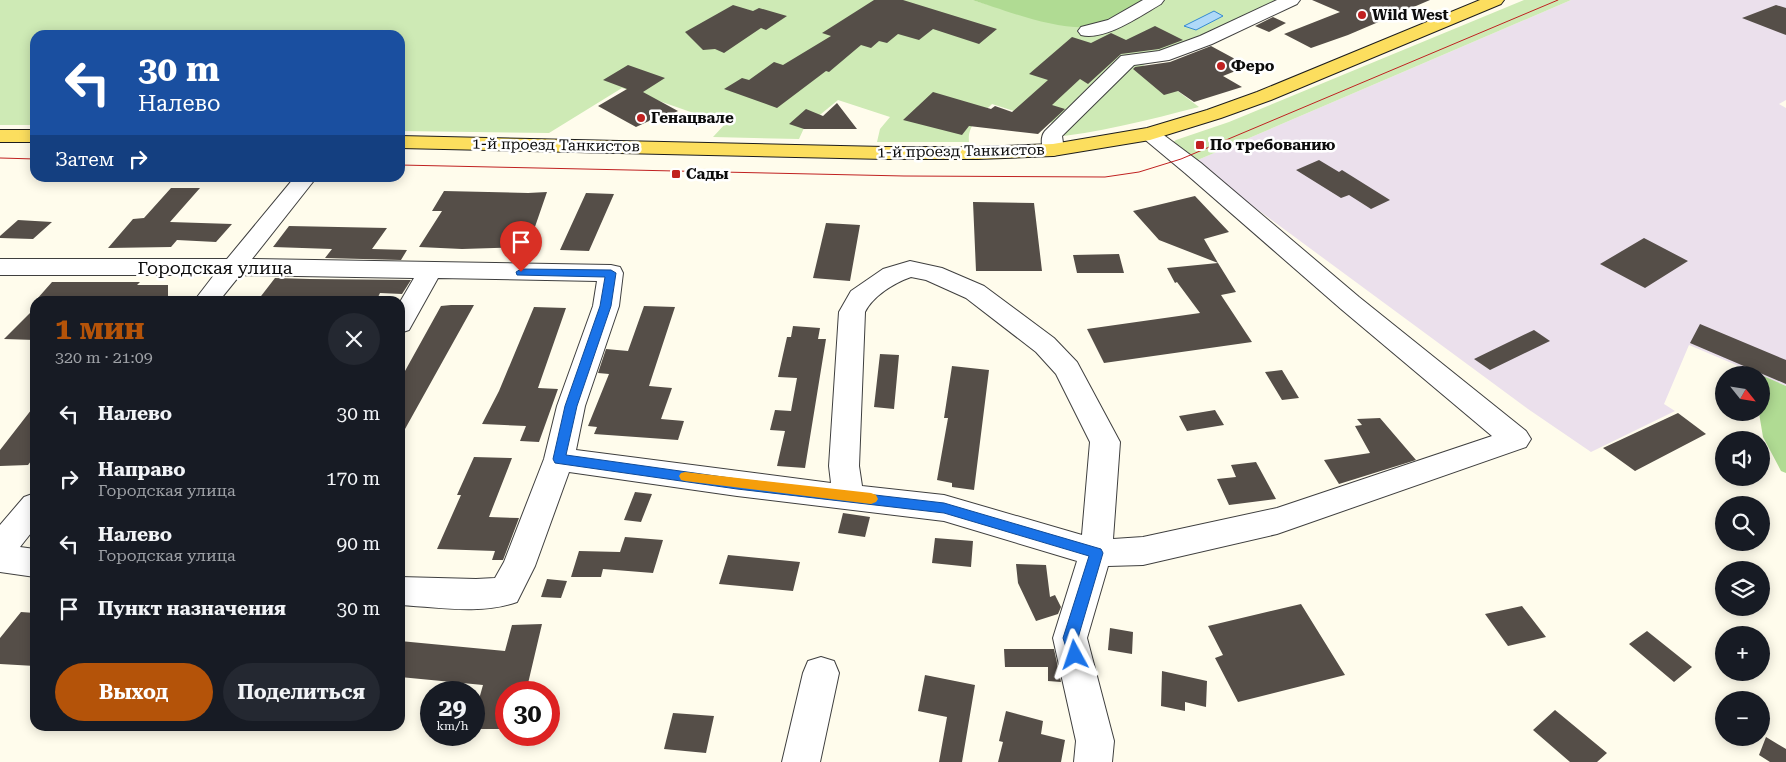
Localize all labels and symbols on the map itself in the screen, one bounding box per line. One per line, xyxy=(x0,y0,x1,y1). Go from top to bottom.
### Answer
place label: Wild West xyxy=(1372,6,1449,24)
marker: Wild West xyxy=(1356,9,1368,21)
place label: Феро xyxy=(1231,57,1275,75)
marker: Феро xyxy=(1215,60,1227,72)
place label: Генацвале xyxy=(651,109,734,127)
marker: Генацвале xyxy=(635,112,647,124)
street label: 1-й проезд Танкистов xyxy=(472,135,640,155)
place label: По требованию xyxy=(1210,136,1335,154)
marker: По требованию xyxy=(1194,139,1206,151)
street label: 1-й проезд Танкистов xyxy=(877,141,1045,161)
place label: Сады xyxy=(686,165,729,183)
marker: Сады xyxy=(670,168,682,180)
pin xyxy=(500,221,542,272)
street label: Городская улица xyxy=(138,257,293,278)
north arrow xyxy=(1715,366,1770,421)
position arrow xyxy=(1048,628,1100,680)
speed limit sign: 30 xyxy=(495,681,560,746)

